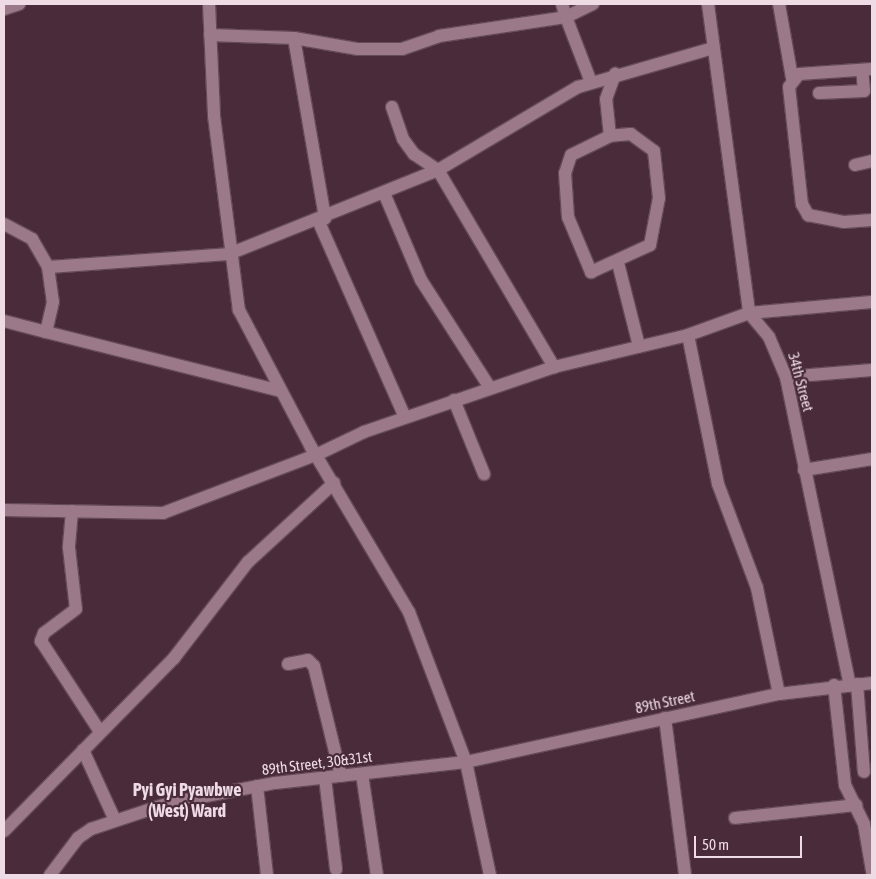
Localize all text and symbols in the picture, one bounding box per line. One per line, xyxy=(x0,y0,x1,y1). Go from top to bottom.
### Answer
street label: 34th Street xyxy=(784,350,818,414)
street label: 89th Street xyxy=(633,687,697,717)
street label: 89th Street, 30&31st xyxy=(261,747,373,779)
district label: Pyi Gyi Pyawbwe (West) Ward xyxy=(133,780,241,822)
scale bar xyxy=(696,826,804,858)
text: 50 m xyxy=(702,836,729,853)

